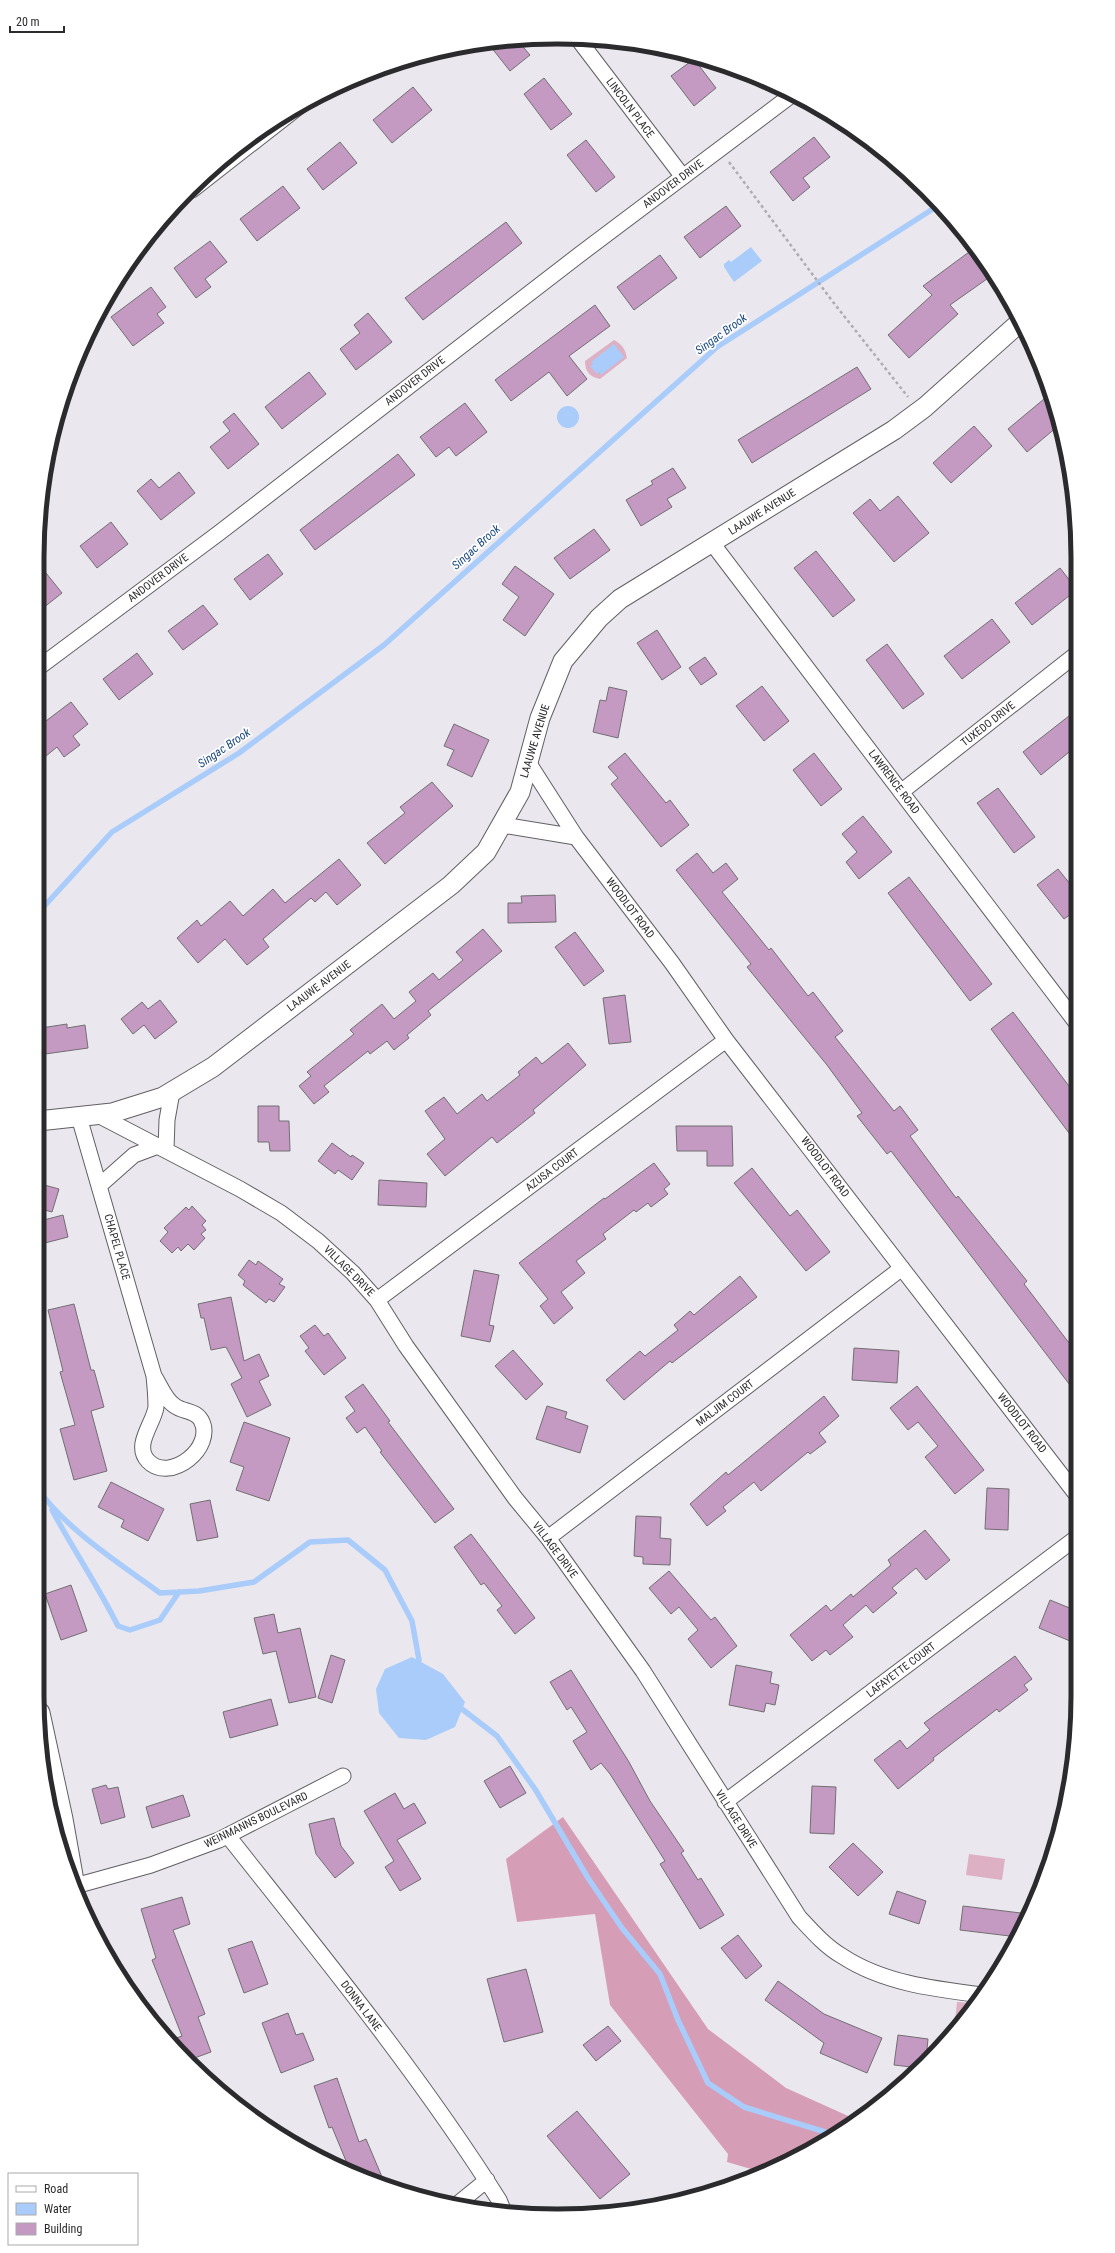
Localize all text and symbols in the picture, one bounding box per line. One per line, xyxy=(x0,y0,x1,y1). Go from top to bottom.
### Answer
scale bar xyxy=(10,8,64,34)
text: 20 m xyxy=(16,15,40,29)
street label: LINCOLN PLACE xyxy=(603,75,657,141)
street label: ANDOVER DRIVE xyxy=(640,157,706,211)
water label: Singac Brook xyxy=(692,310,750,357)
street label: ANDOVER DRIVE xyxy=(382,353,448,408)
street label: LAAUWE AVENUE xyxy=(726,486,798,538)
water label: Singac Brook xyxy=(449,521,504,572)
street label: ANDOVER DRIVE xyxy=(125,551,191,605)
street label: TUXEDO DRIVE xyxy=(958,698,1018,749)
street label: LAAUWE AVENUE xyxy=(518,702,553,779)
water label: Singac Brook xyxy=(195,725,254,771)
street label: LAWRENCE ROAD xyxy=(866,747,922,817)
street label: WOODLOT ROAD xyxy=(603,875,657,941)
street label: LAAUWE AVENUE xyxy=(285,957,354,1014)
street label: WOODLOT ROAD xyxy=(798,1134,852,1200)
street label: AZUSA COURT xyxy=(523,1146,581,1194)
street label: CHAPEL PLACE xyxy=(101,1212,133,1282)
street label: VILLAGE DRIVE xyxy=(321,1243,378,1300)
street label: MALJIM COURT xyxy=(694,1377,757,1429)
street label: WOODLOT ROAD xyxy=(995,1391,1049,1455)
street label: VILLAGE DRIVE xyxy=(530,1519,581,1581)
street label: LAFAYETTE COURT xyxy=(864,1640,938,1700)
street label: VILLAGE DRIVE xyxy=(712,1787,760,1851)
street label: WEINMANNS BOULEVARD xyxy=(202,1789,310,1851)
street label: DONNA LANE xyxy=(338,1978,384,2034)
legend xyxy=(8,2173,138,2245)
text: Road xyxy=(44,2182,68,2196)
text: Water xyxy=(44,2202,72,2216)
text: Building xyxy=(44,2222,82,2236)

